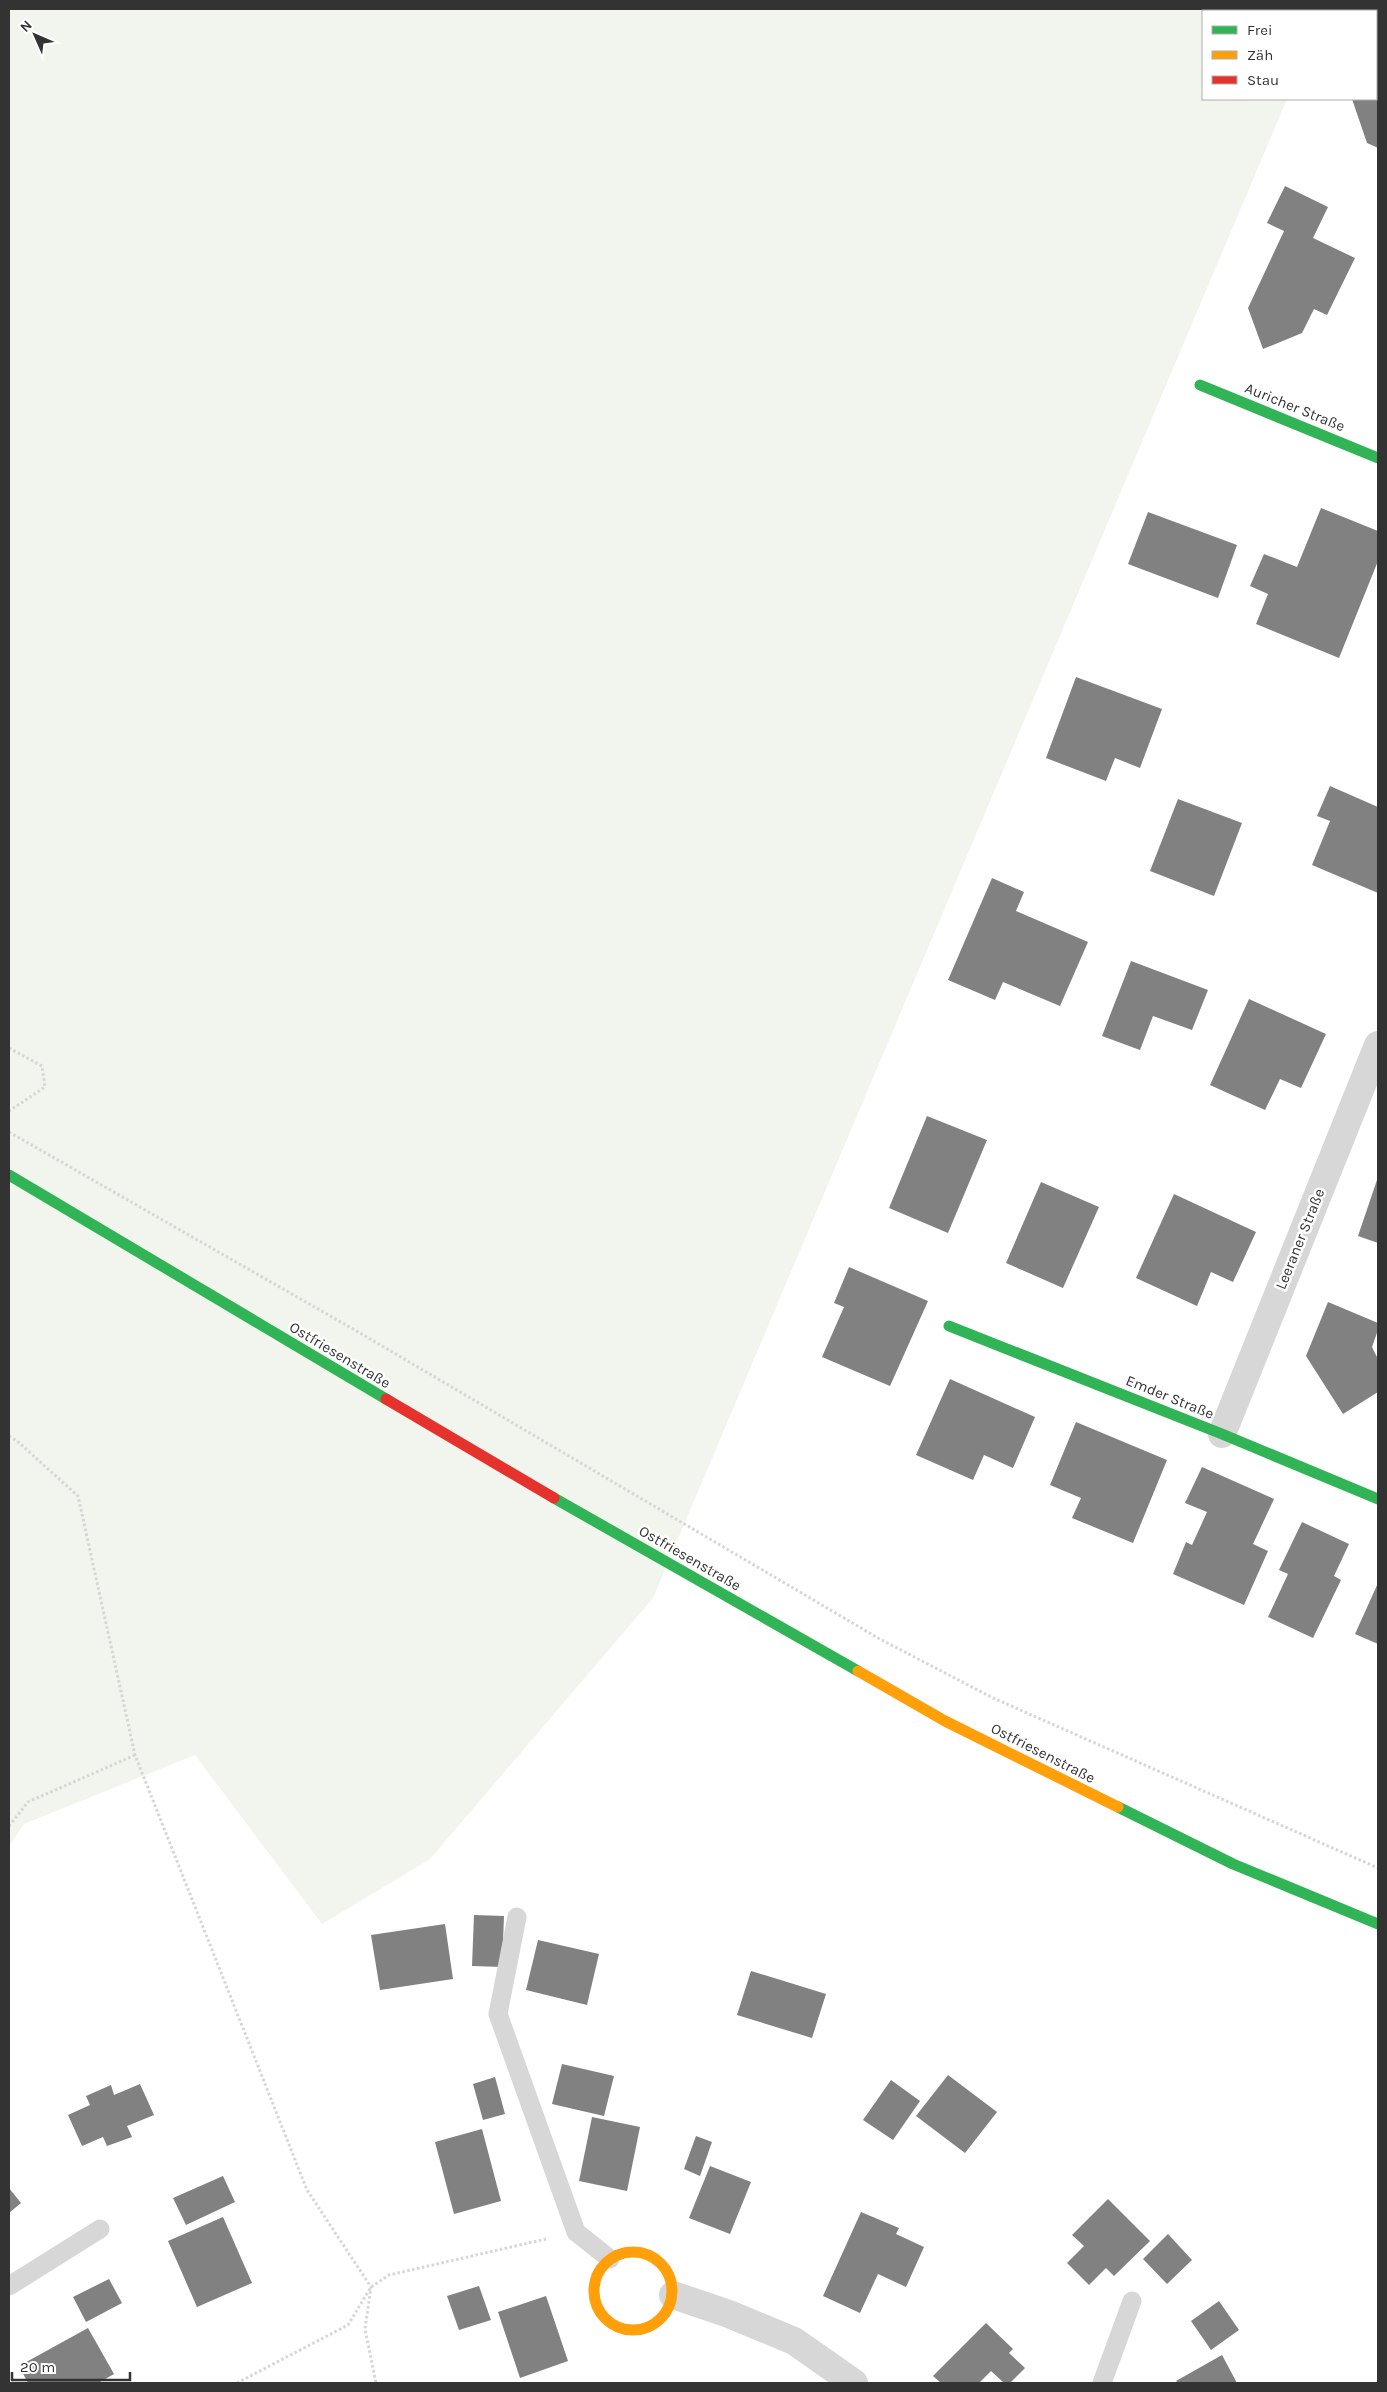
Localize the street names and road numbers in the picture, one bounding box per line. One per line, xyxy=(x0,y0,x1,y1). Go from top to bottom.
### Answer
street label: Auricher Straße xyxy=(1242,379,1348,435)
street label: Leeraner Straße xyxy=(1272,1186,1328,1292)
street label: Ostfriesenstraße xyxy=(286,1318,394,1392)
street label: Emder Straße xyxy=(1123,1371,1217,1423)
street label: Ostfriesenstraße xyxy=(636,1522,744,1594)
street label: Ostfriesenstraße xyxy=(988,1719,1098,1787)

